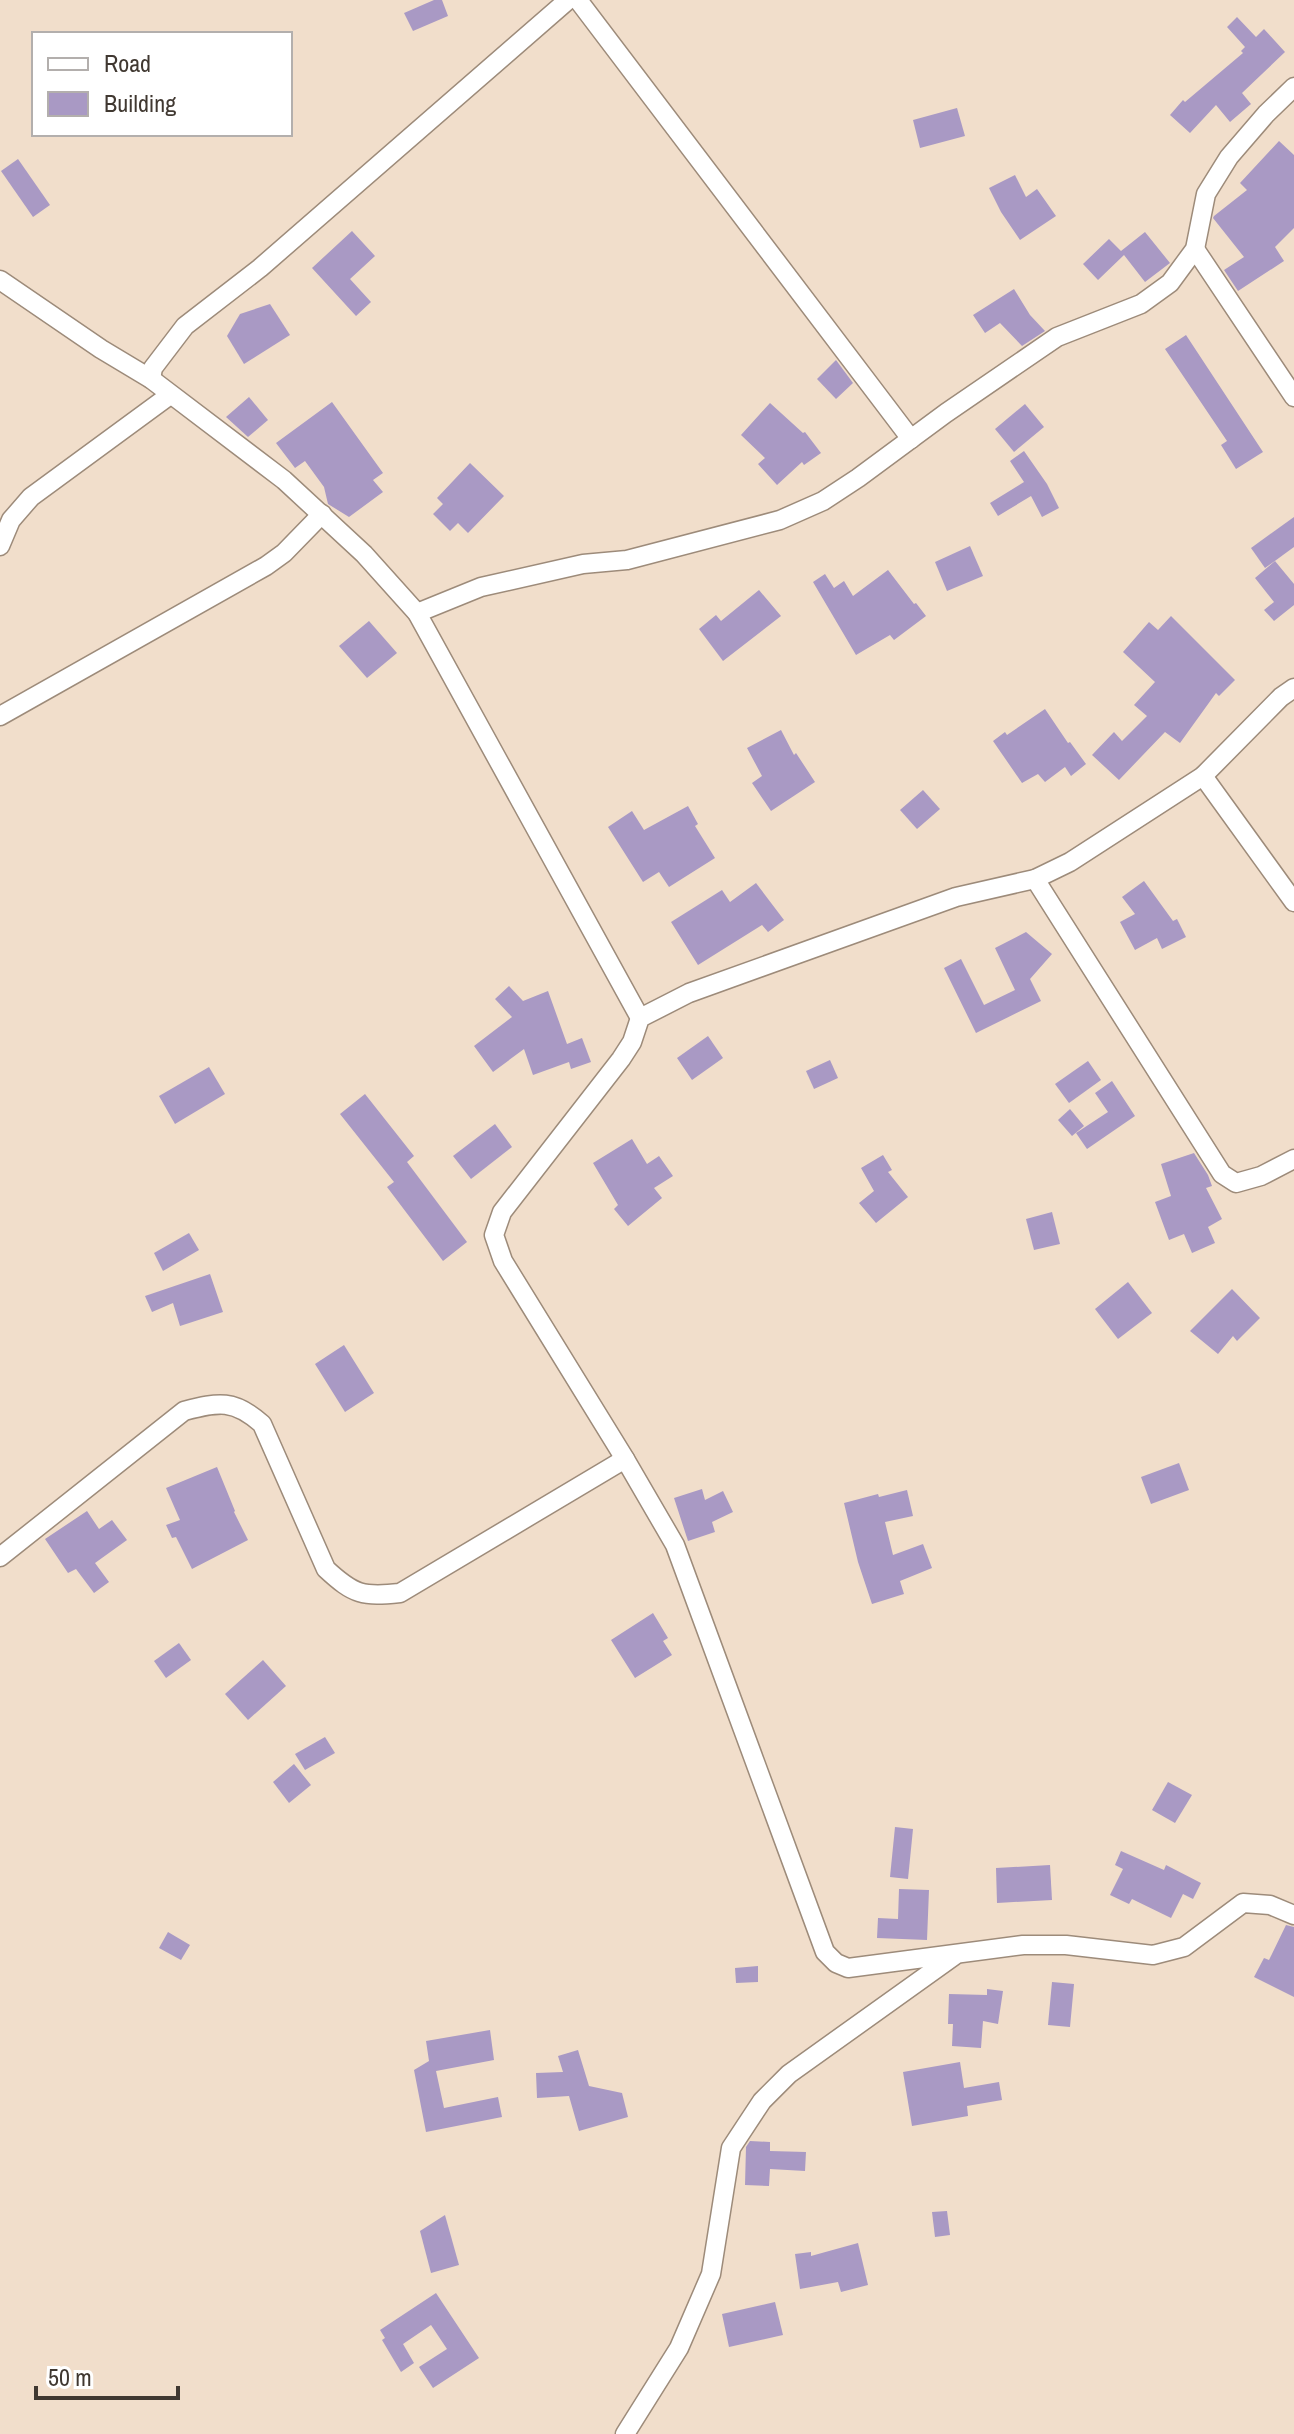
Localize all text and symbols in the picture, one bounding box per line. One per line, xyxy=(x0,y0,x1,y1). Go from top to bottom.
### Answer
legend xyxy=(32,32,292,136)
text: Road xyxy=(104,47,151,79)
text: Building xyxy=(104,87,176,119)
scale bar xyxy=(36,2350,178,2400)
text: 50 m xyxy=(48,2361,92,2393)

